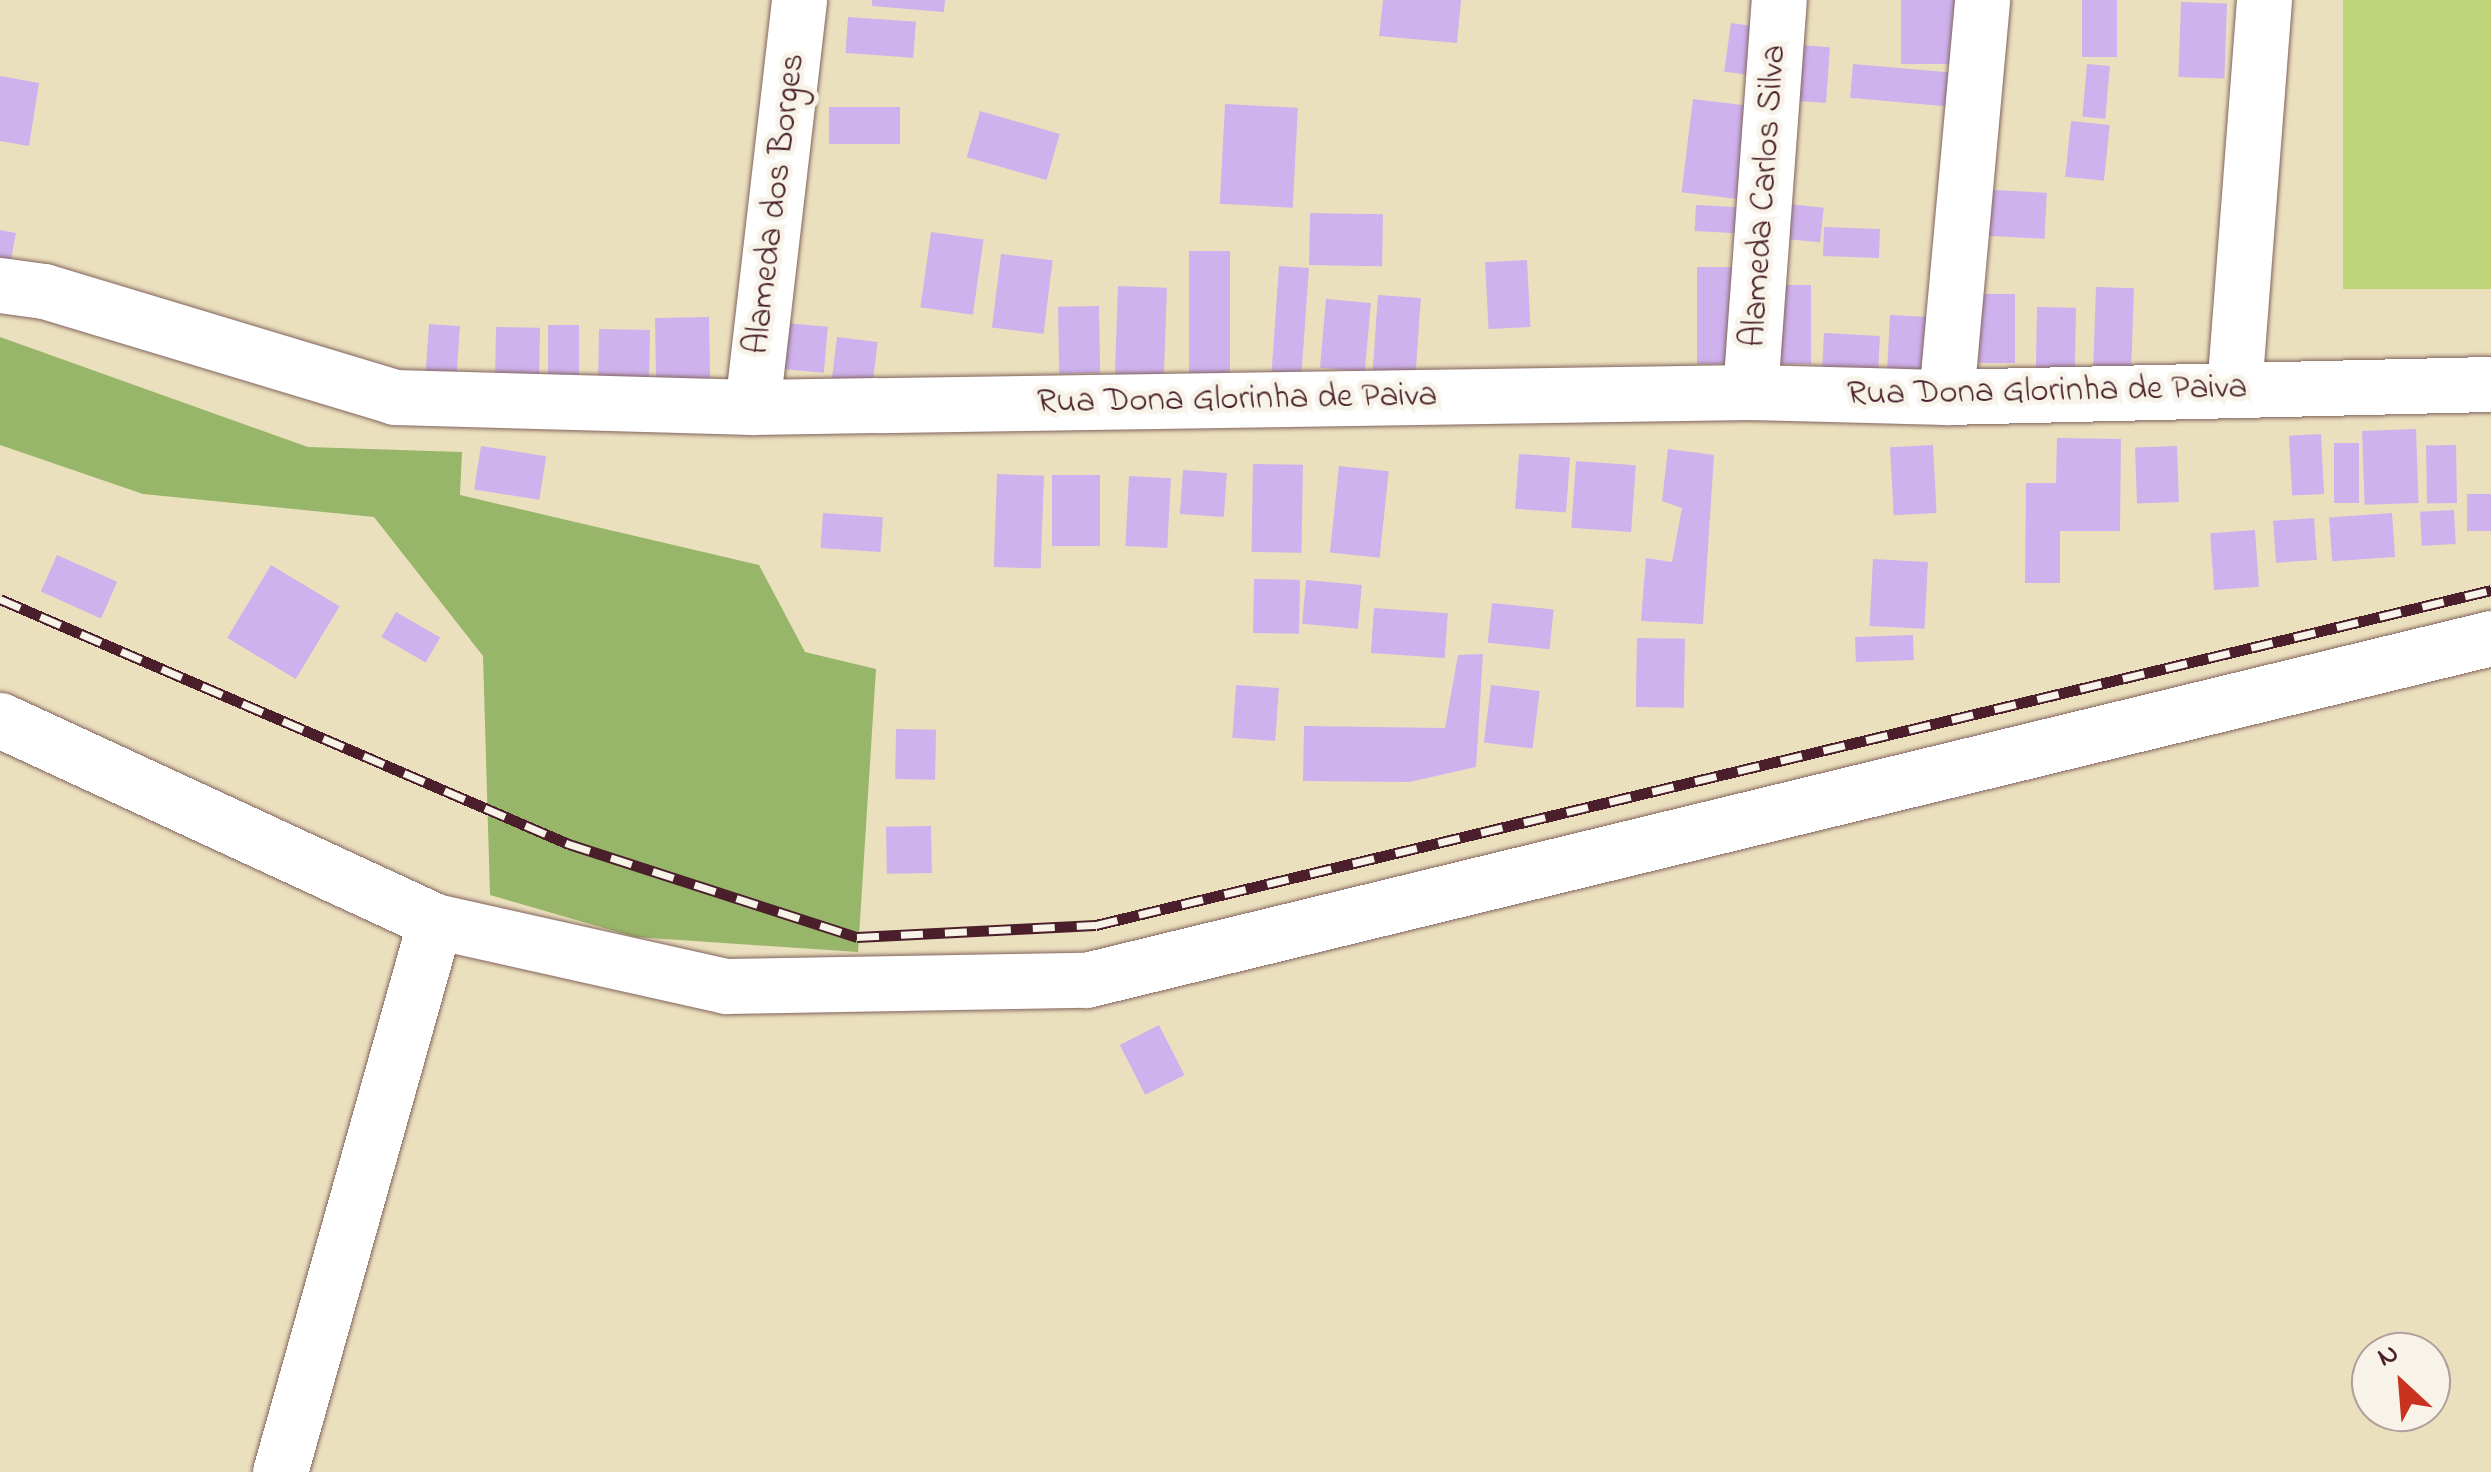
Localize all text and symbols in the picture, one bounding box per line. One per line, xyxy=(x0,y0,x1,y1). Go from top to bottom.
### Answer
street label: Alameda Carlos Silva xyxy=(1733,43,1797,349)
street label: Alameda dos Borges xyxy=(737,51,815,357)
street label: Rua Dona Glorinha de Paiva xyxy=(1847,368,2247,416)
street label: Rua Dona Glorinha de Paiva xyxy=(1037,376,1437,424)
north arrow xyxy=(2351,1332,2451,1432)
text: N xyxy=(2371,1334,2406,1379)

